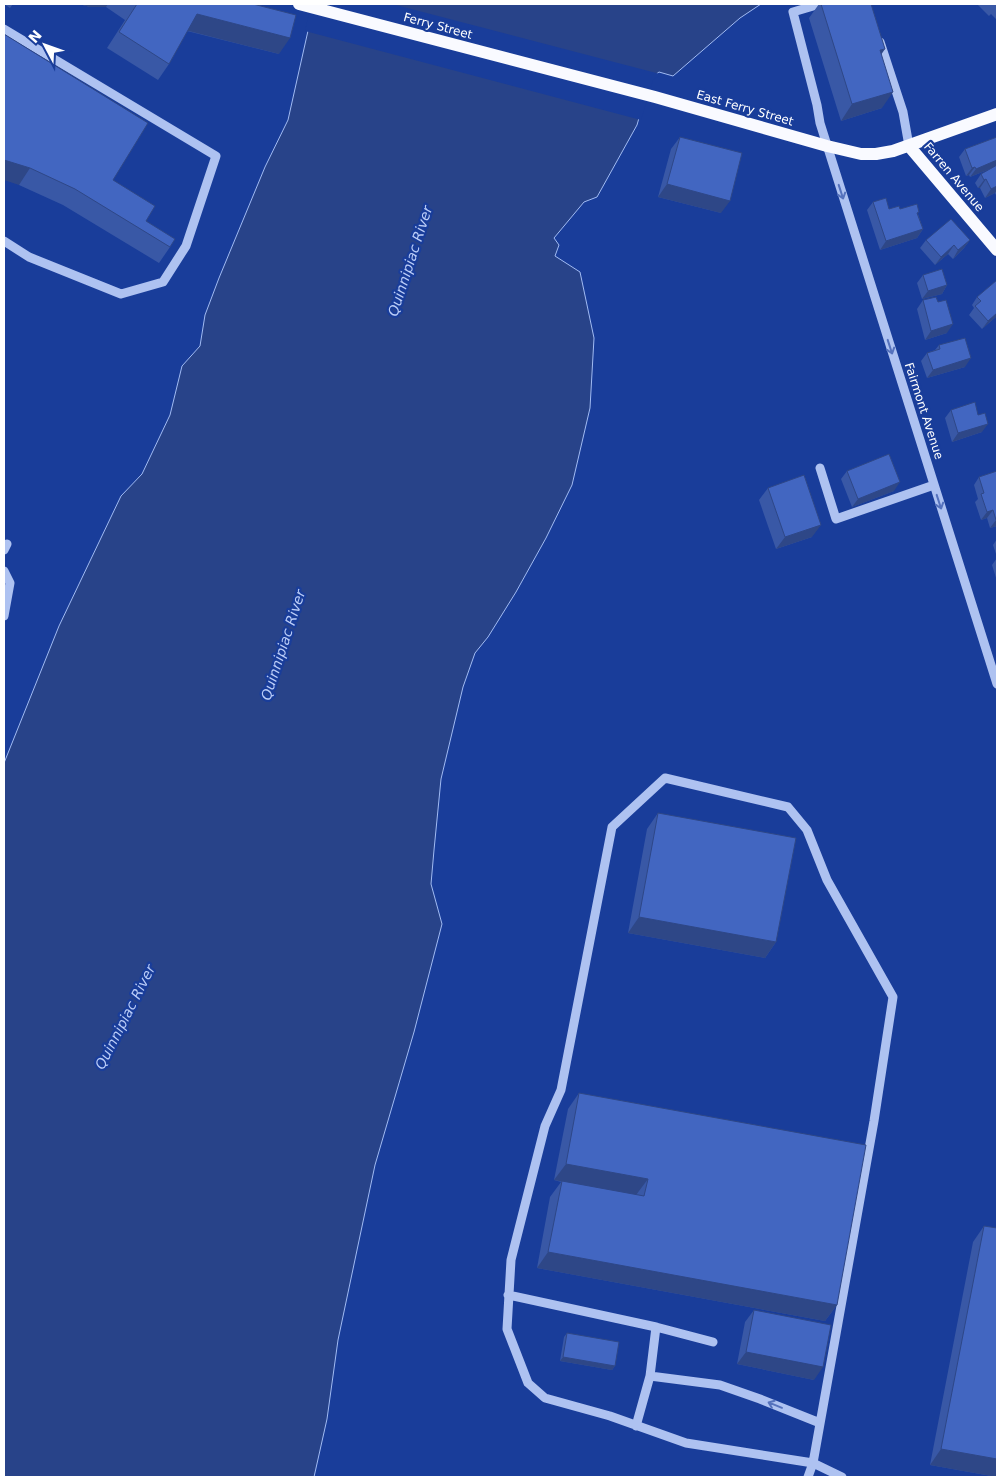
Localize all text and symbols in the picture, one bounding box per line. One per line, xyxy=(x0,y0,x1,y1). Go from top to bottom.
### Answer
street label: Ferry Street xyxy=(402,10,474,42)
north arrow xyxy=(20,20,70,70)
text: N xyxy=(25,27,45,46)
street label: East Ferry Street xyxy=(695,87,795,129)
street label: Farren Avenue xyxy=(921,140,987,214)
one-way arrow xyxy=(837,184,847,200)
water label: Quinnipiac River xyxy=(385,203,436,318)
one-way arrow xyxy=(886,339,896,355)
street label: Fairmont Avenue xyxy=(902,361,946,461)
one-way arrow xyxy=(935,494,945,510)
water label: Quinnipiac River xyxy=(258,587,309,702)
water label: Quinnipiac River xyxy=(92,961,159,1072)
one-way arrow xyxy=(768,1399,783,1409)

